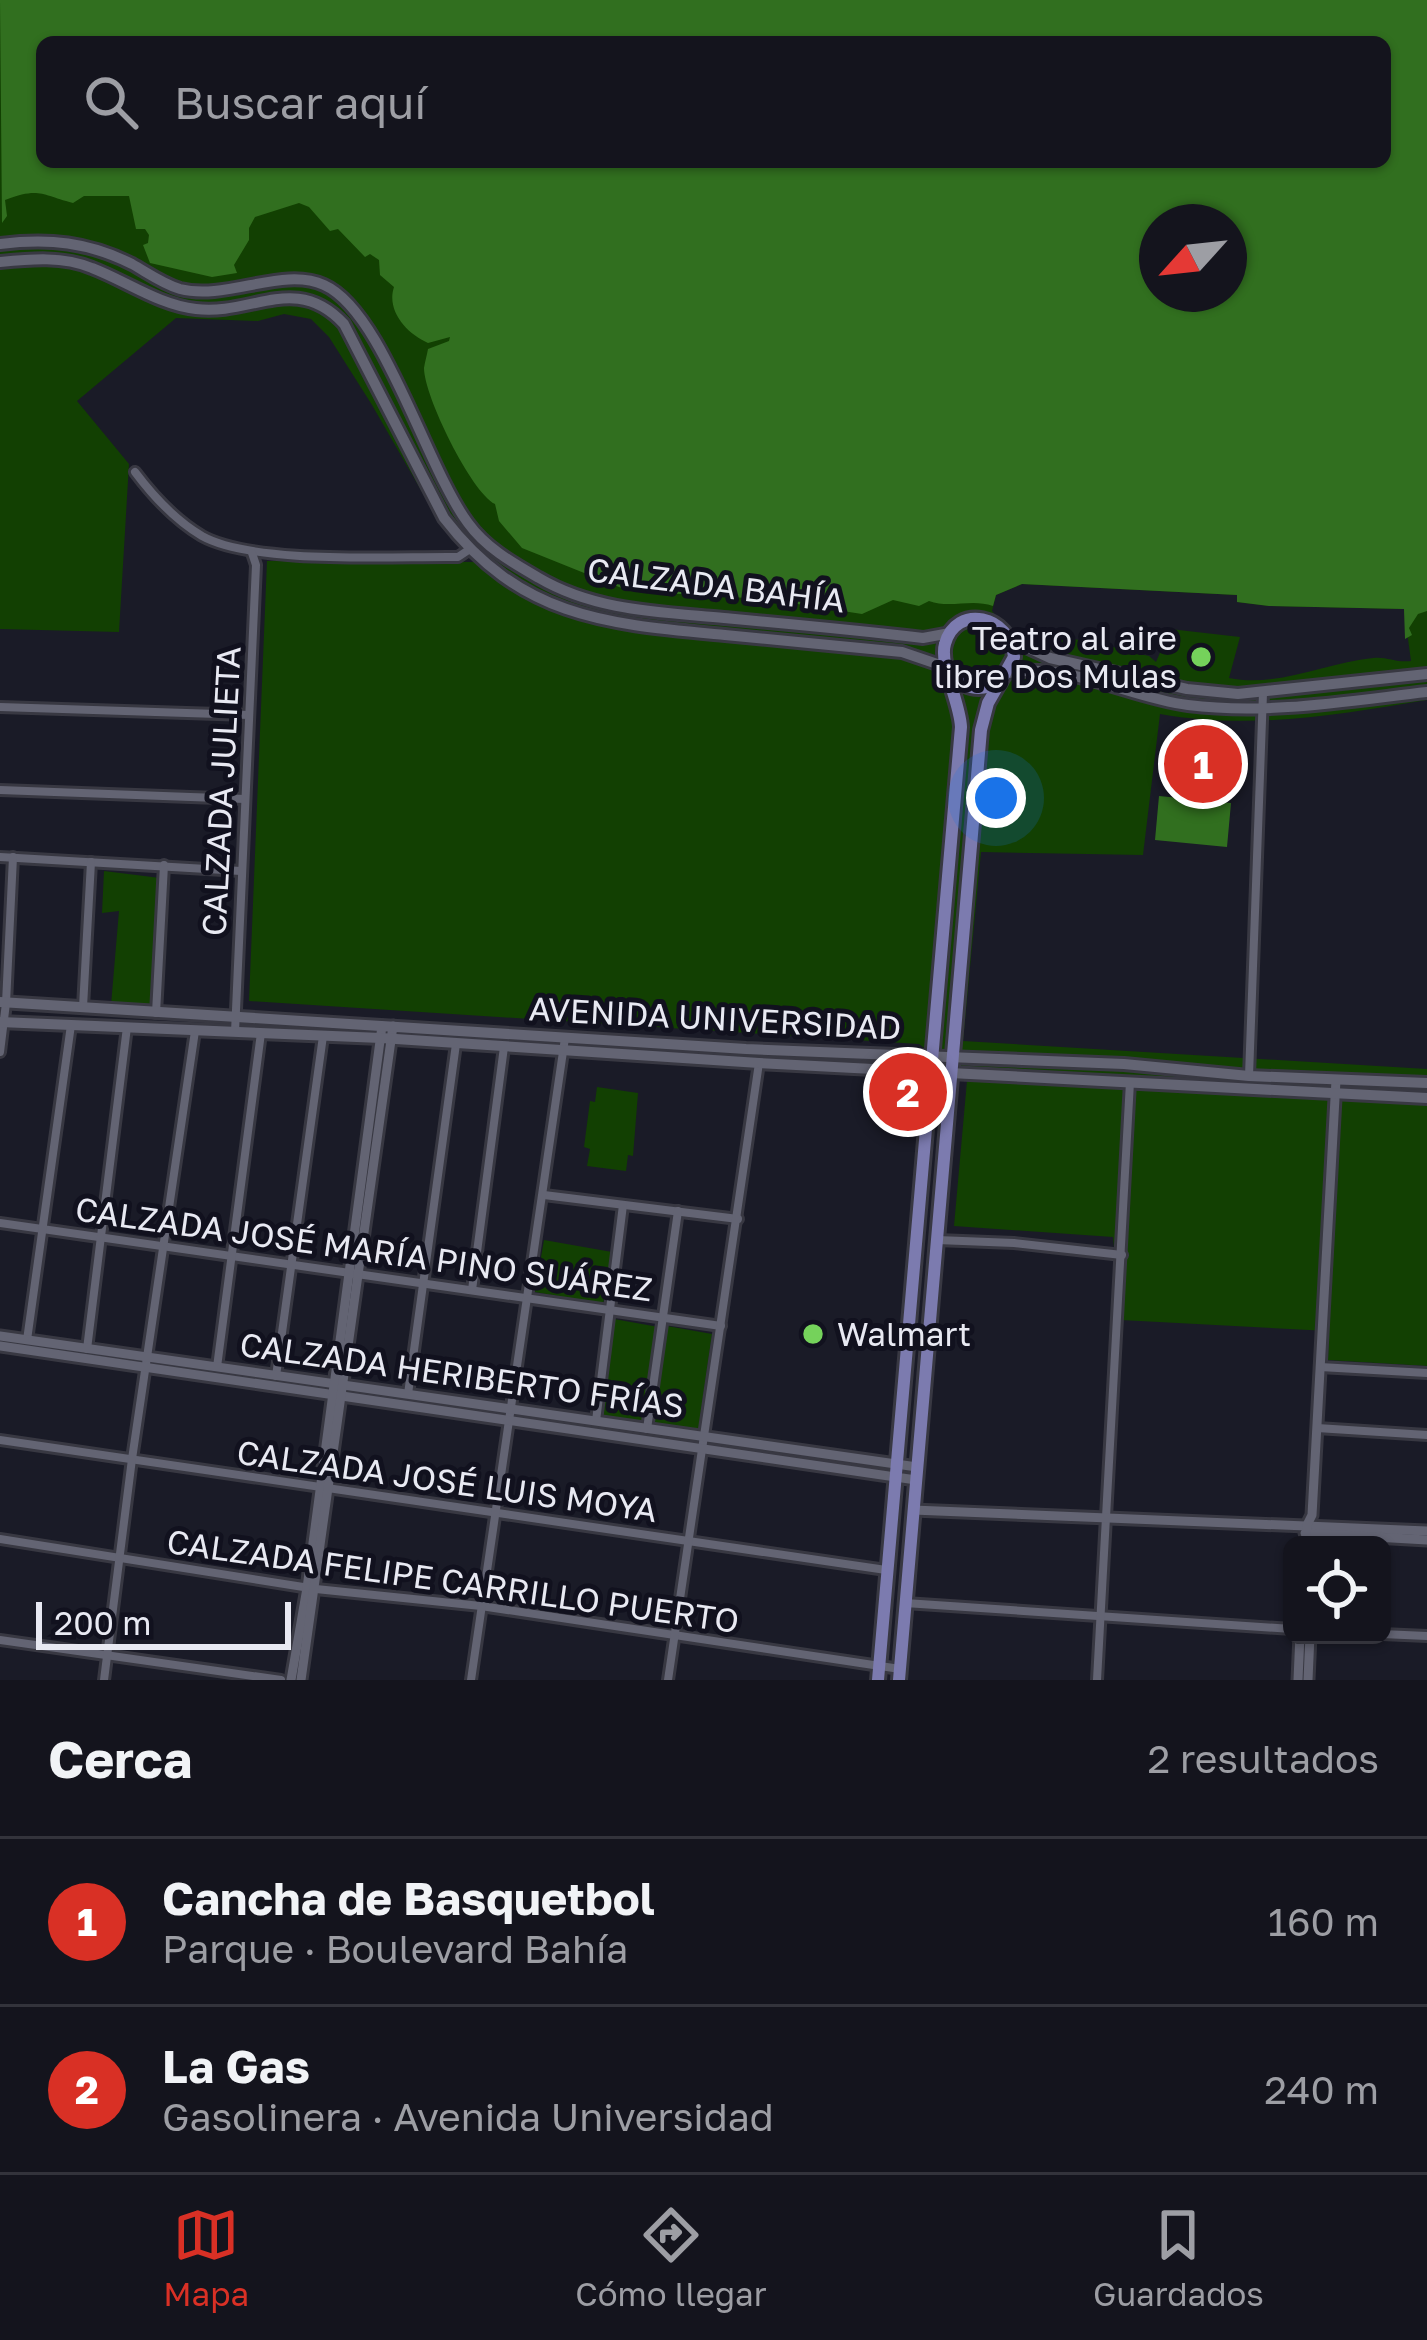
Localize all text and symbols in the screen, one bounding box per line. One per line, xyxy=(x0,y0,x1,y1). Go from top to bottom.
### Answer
search box xyxy=(36,36,1391,168)
icon: search xyxy=(78,69,144,135)
text: Buscar aquí xyxy=(174,75,426,129)
north arrow xyxy=(1139,204,1247,312)
street label: CALZADA BAHÍA xyxy=(585,549,847,620)
place label: Teatro al aire libre Dos Mulas xyxy=(934,618,1177,695)
marker: Teatro al aire libre Dos Mulas xyxy=(1188,644,1214,670)
street label: CALZADA JULIETA xyxy=(193,645,248,937)
pin: 1 xyxy=(1164,719,1242,809)
your location xyxy=(966,768,1026,828)
street label: AVENIDA UNIVERSIDAD xyxy=(528,988,902,1047)
pin: 2 xyxy=(869,1047,947,1137)
street label: CALZADA JOSÉ MARÍA PINO SUÁREZ xyxy=(73,1189,655,1308)
place label: Walmart xyxy=(837,1314,971,1353)
marker: Walmart xyxy=(800,1321,826,1347)
street label: CALZADA HERIBERTO FRÍAS xyxy=(237,1324,687,1425)
street label: CALZADA JOSÉ LUIS MOYA xyxy=(235,1432,660,1529)
street label: CALZADA FELIPE CARRILLO PUERTO xyxy=(165,1521,742,1640)
map controls xyxy=(1283,1536,1391,1644)
button: locate xyxy=(1283,1536,1391,1644)
scale bar xyxy=(36,1596,291,1649)
text: 200 m xyxy=(54,1603,152,1642)
text: Cerca xyxy=(48,1728,192,1789)
text: 2 resultados xyxy=(1148,1735,1379,1782)
text: Cancha de Basquetbol xyxy=(162,1871,655,1925)
text: 1 xyxy=(77,1898,97,1945)
text: 160 m xyxy=(1268,1898,1379,1945)
text: Parque · Boulevard Bahía xyxy=(162,1925,628,1972)
text: La Gas xyxy=(162,2039,310,2093)
text: 2 xyxy=(75,2066,99,2113)
text: 240 m xyxy=(1264,2066,1379,2113)
text: Gasolinera · Avenida Universidad xyxy=(162,2093,774,2140)
tab: Mapa xyxy=(163,2202,249,2313)
tab: Cómo llegar xyxy=(575,2202,767,2313)
tab: Guardados xyxy=(1093,2202,1264,2313)

